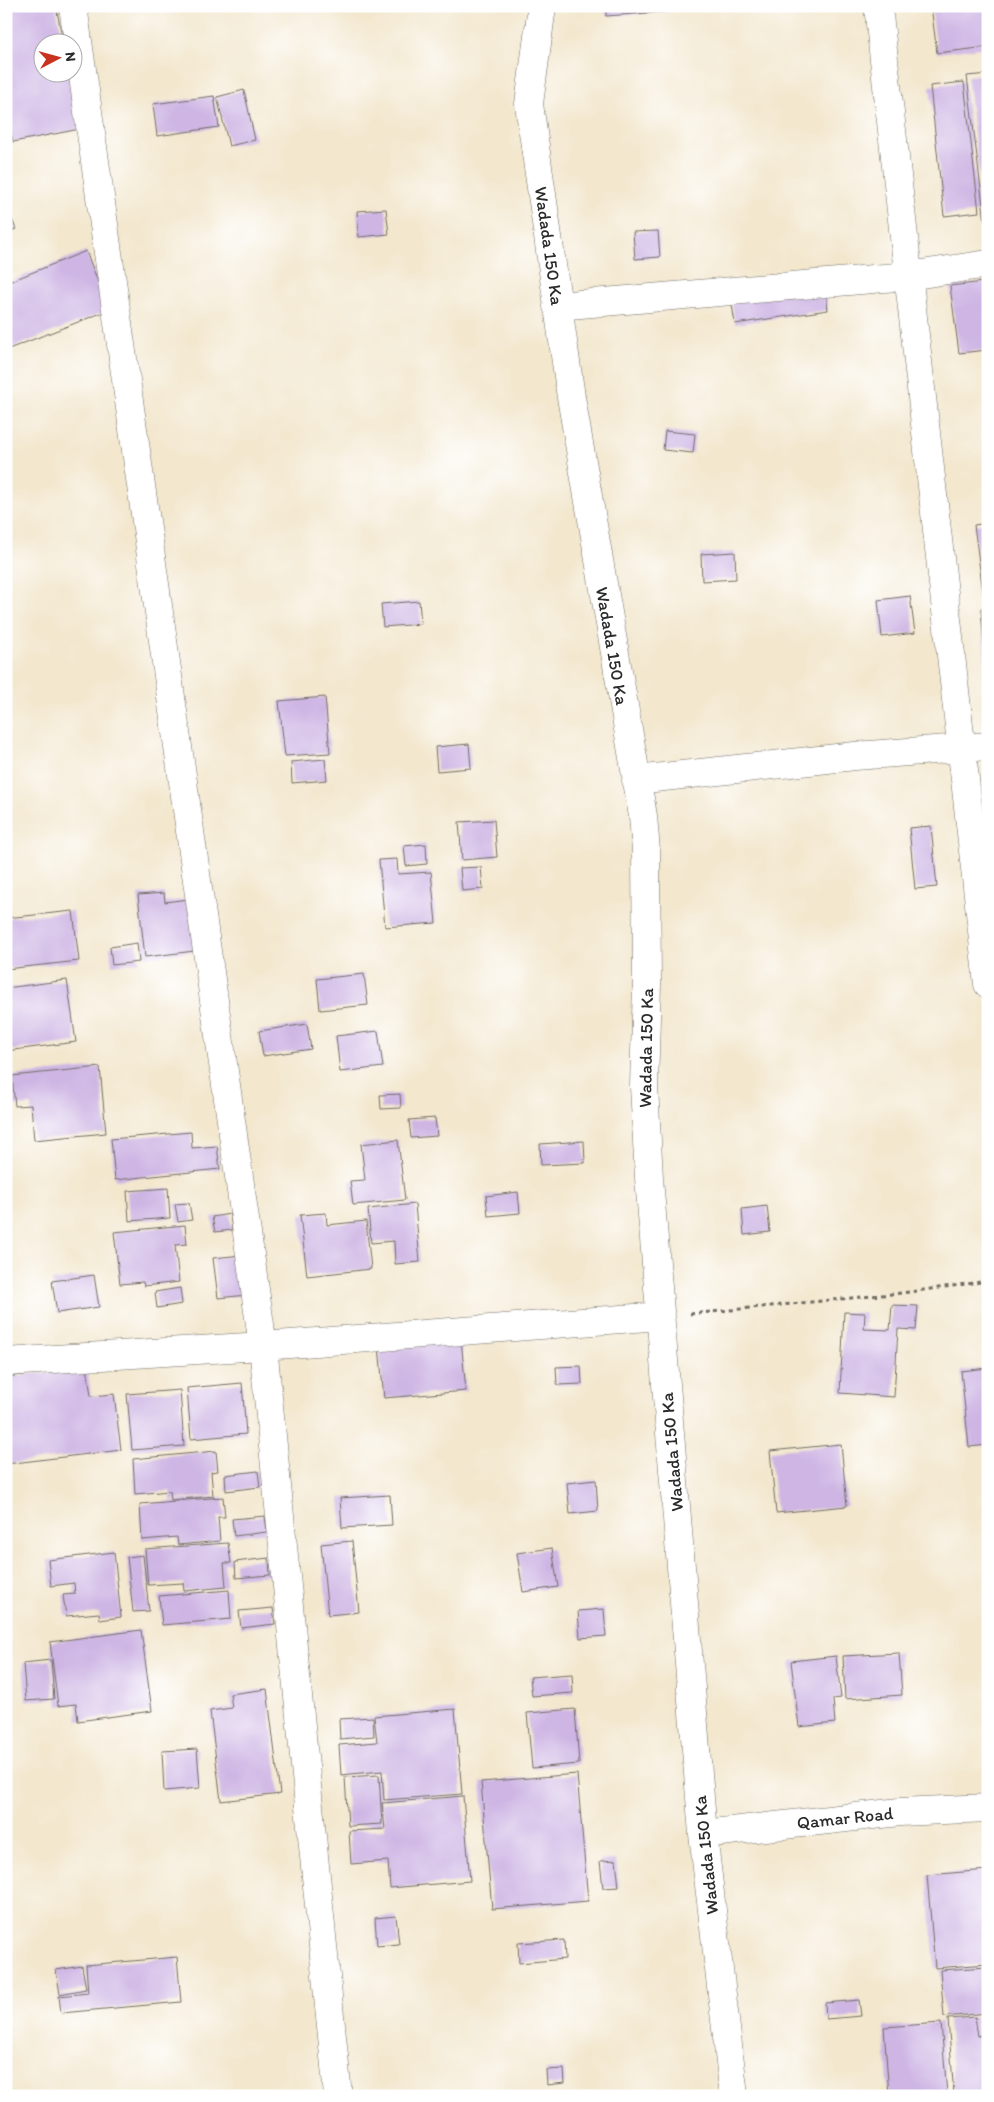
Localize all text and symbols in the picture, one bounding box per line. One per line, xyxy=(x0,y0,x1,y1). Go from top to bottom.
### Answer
north arrow xyxy=(32,32,82,82)
text: N xyxy=(61,51,79,62)
street label: Wadada 150 Ka xyxy=(530,185,568,307)
street label: Wadada 150 Ka xyxy=(591,585,633,707)
street label: Wadada 150 Ka xyxy=(634,987,658,1108)
street label: Wadada 150 Ka xyxy=(656,1391,688,1513)
street label: Wadada 150 Ka xyxy=(689,1794,723,1916)
street label: Qamar Road xyxy=(796,1802,894,1834)

